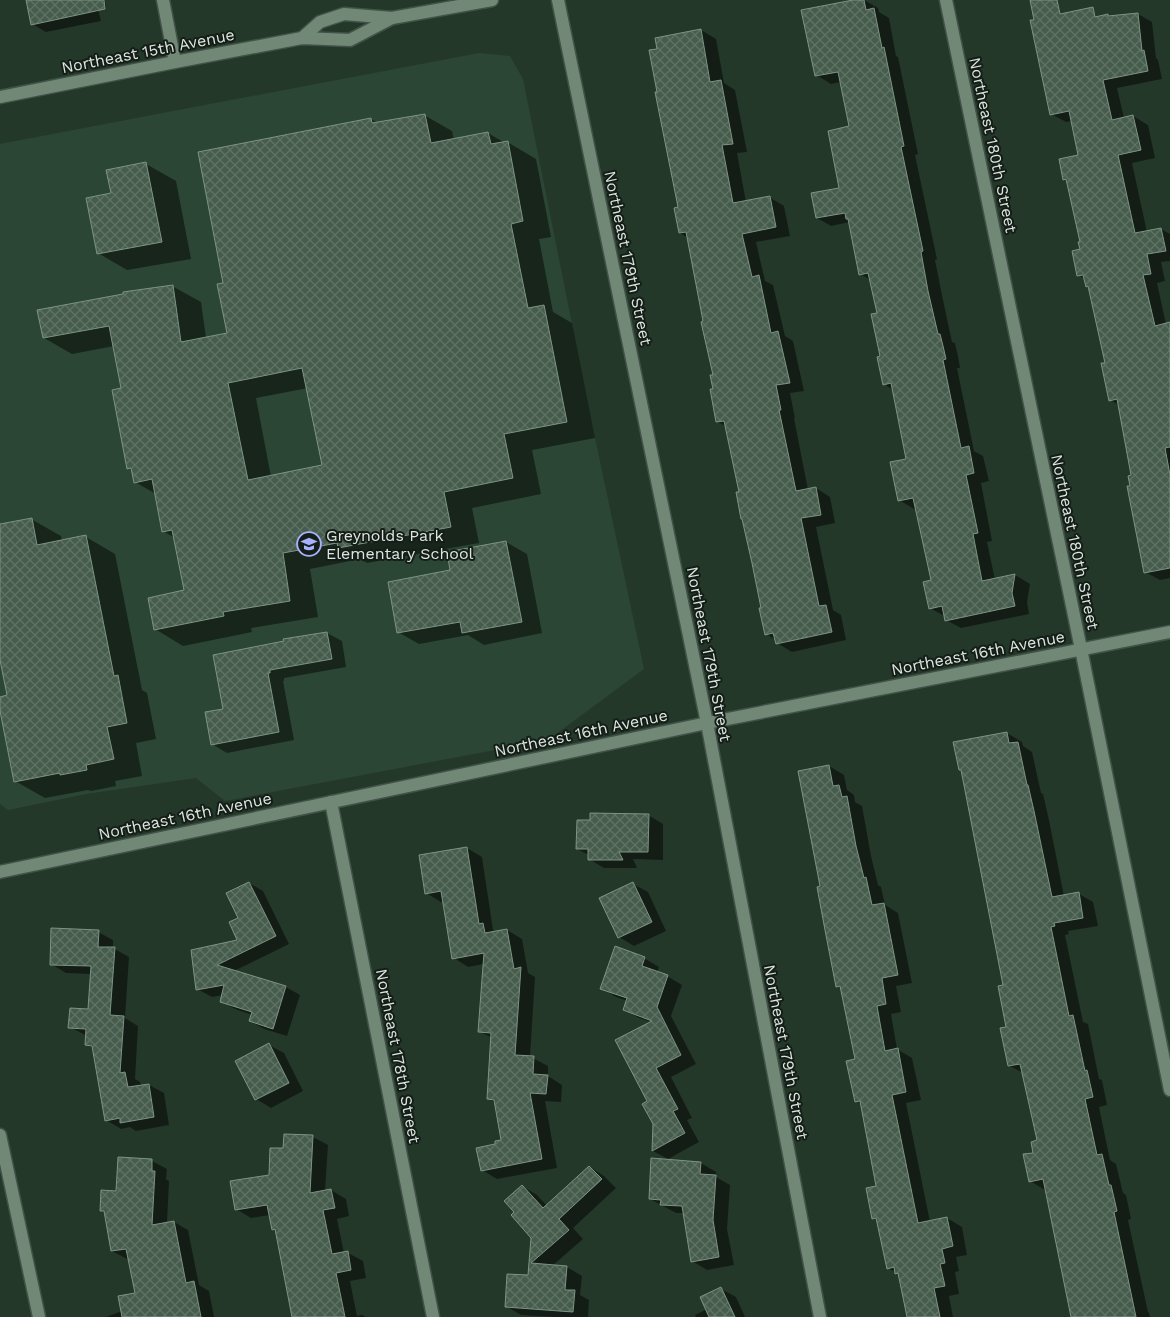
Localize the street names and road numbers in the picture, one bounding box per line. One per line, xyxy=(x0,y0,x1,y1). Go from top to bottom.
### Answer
street label: Northeast 15th Avenue xyxy=(60,25,236,77)
street label: Northeast 180th Street xyxy=(965,56,1021,235)
street label: Northeast 179th Street xyxy=(600,169,656,347)
street label: Northeast 180th Street xyxy=(1047,453,1103,632)
street label: Northeast 179th Street xyxy=(683,565,735,743)
street label: Northeast 16th Avenue xyxy=(890,627,1066,679)
street label: Northeast 16th Avenue xyxy=(493,705,669,761)
street label: Northeast 16th Avenue xyxy=(97,788,273,844)
street label: Northeast 179th Street xyxy=(760,963,812,1141)
street label: Northeast 178th Street xyxy=(372,967,424,1145)

